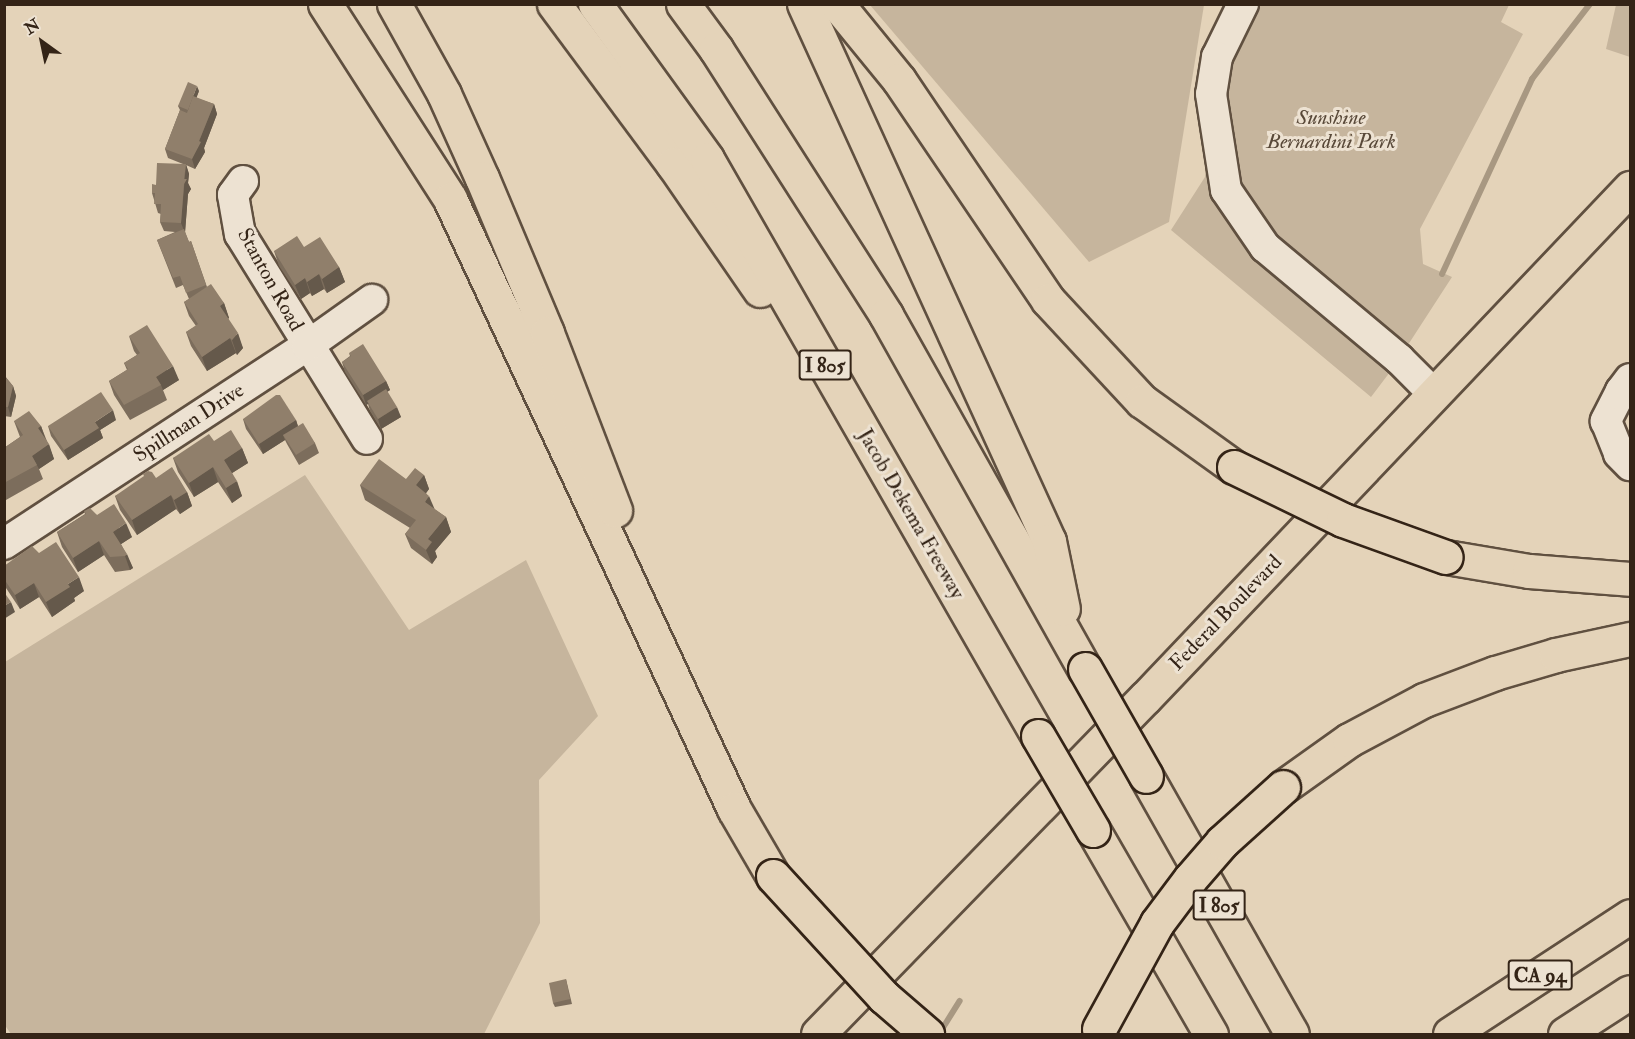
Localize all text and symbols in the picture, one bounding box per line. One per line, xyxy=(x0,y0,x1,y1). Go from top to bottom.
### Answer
north arrow xyxy=(12,12,72,72)
text: N xyxy=(21,15,44,39)
park label: Sunshine Bernardini Park xyxy=(1266,105,1396,155)
street label: Stanton Road xyxy=(231,224,309,336)
road number: I 805 xyxy=(798,348,852,382)
street label: Spillman Drive xyxy=(129,378,249,468)
street label: Jacob Dekema Freeway xyxy=(852,424,970,604)
street label: Federal Boulevard xyxy=(1164,550,1288,676)
road number: I 805 xyxy=(1192,888,1246,922)
road number: CA 94 xyxy=(1507,958,1573,992)

